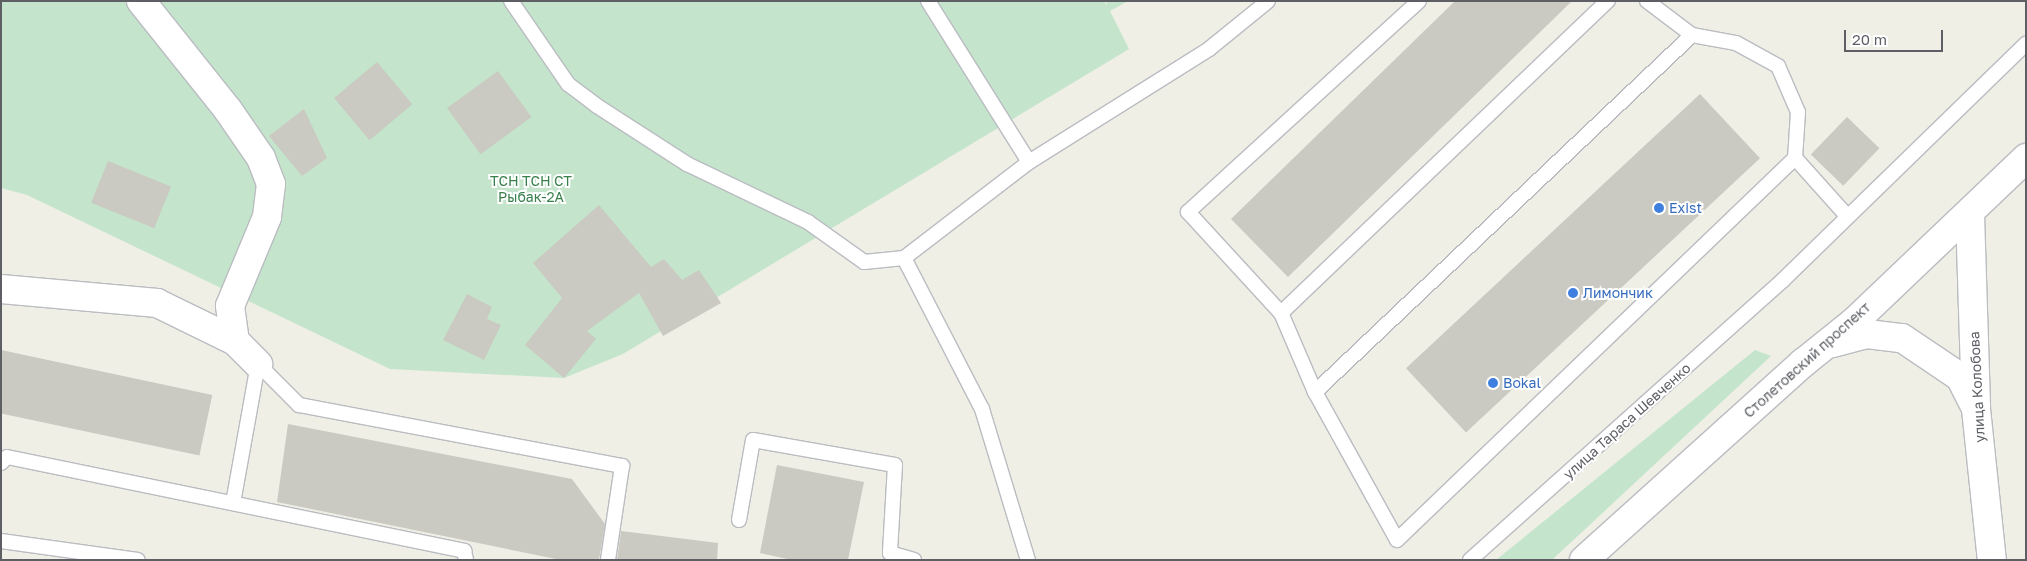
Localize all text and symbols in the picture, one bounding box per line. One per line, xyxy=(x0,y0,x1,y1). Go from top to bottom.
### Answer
scale bar xyxy=(1847,20,1946,52)
text: 20 m xyxy=(1852,30,1887,48)
park label: ТСН ТСН СТ Рыбак-2А xyxy=(490,173,572,206)
place label: Exist xyxy=(1669,200,1702,216)
marker: Exist xyxy=(1653,202,1665,214)
place label: Лимончик xyxy=(1583,285,1653,301)
marker: Лимончик xyxy=(1567,287,1579,299)
street label: Столетовский проспект xyxy=(1740,299,1874,421)
street label: улица Колобова xyxy=(1966,331,1988,443)
street label: улица Тараса Шевченко xyxy=(1560,359,1694,483)
place label: Bokal xyxy=(1503,375,1541,391)
marker: Bokal xyxy=(1487,377,1499,389)

